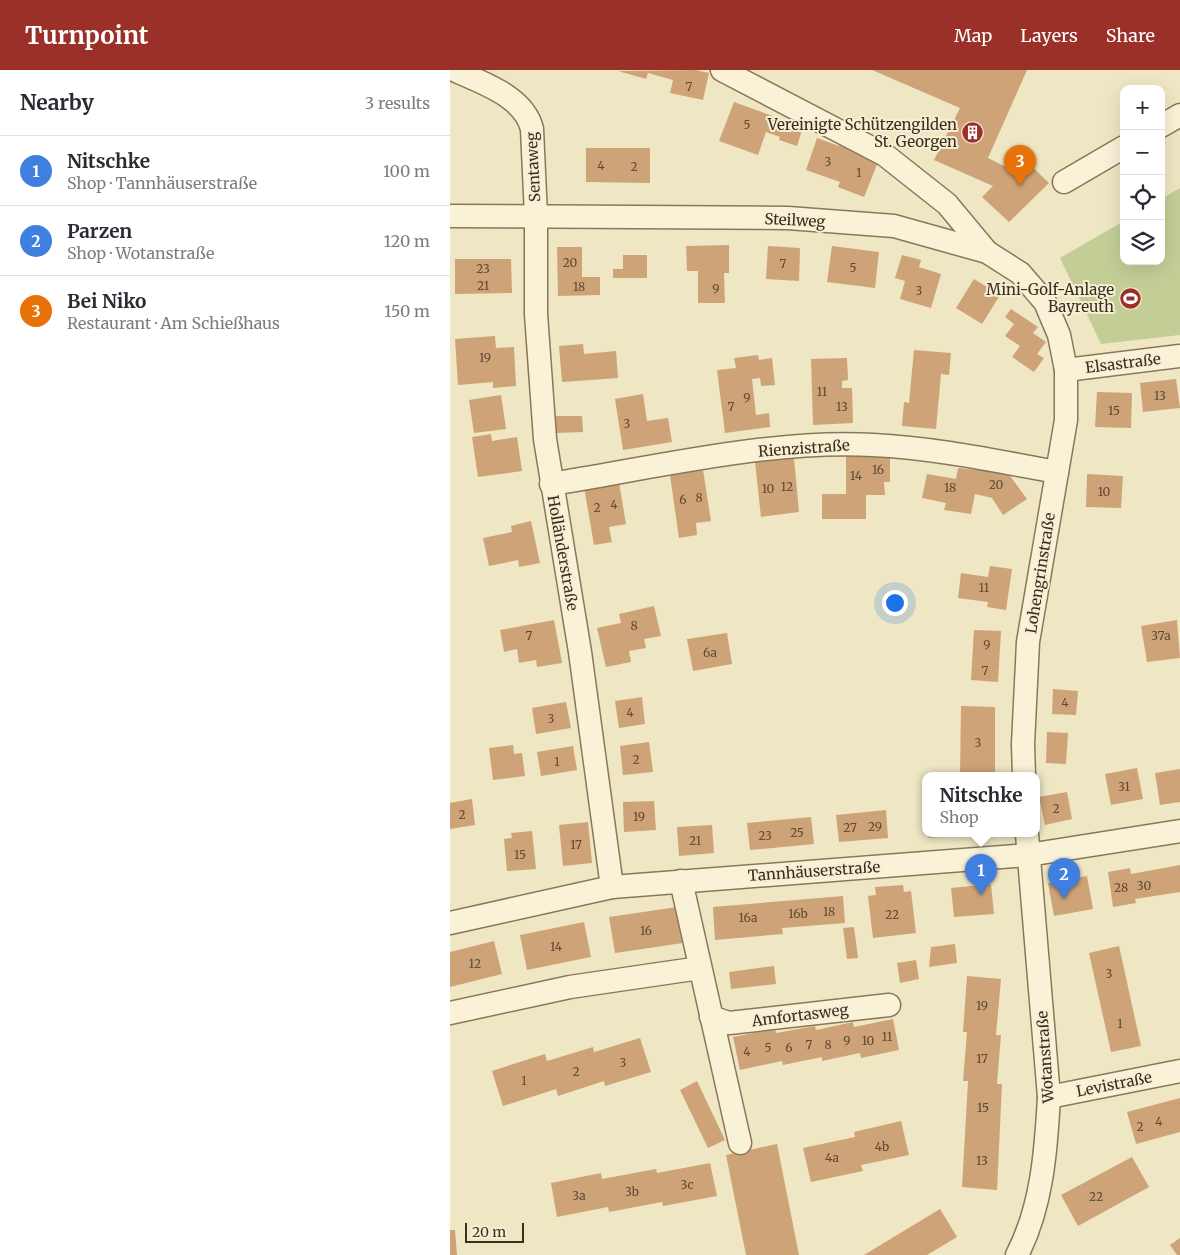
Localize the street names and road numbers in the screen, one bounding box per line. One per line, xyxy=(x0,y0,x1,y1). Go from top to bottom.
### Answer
street label: Sentaweg xyxy=(522,131,544,203)
street label: Steilweg xyxy=(764,209,826,231)
street label: Elsastraße xyxy=(1084,349,1162,377)
street label: Rienzistraße xyxy=(758,435,851,461)
street label: Holländerstraße xyxy=(543,494,583,612)
street label: Lohengrinstraße xyxy=(1021,511,1059,635)
street label: Tannhäuserstraße xyxy=(747,857,881,885)
street label: Amfortasweg xyxy=(750,1000,849,1030)
street label: Wotanstraße xyxy=(1032,1010,1058,1105)
street label: Levistraße xyxy=(1075,1067,1154,1101)

